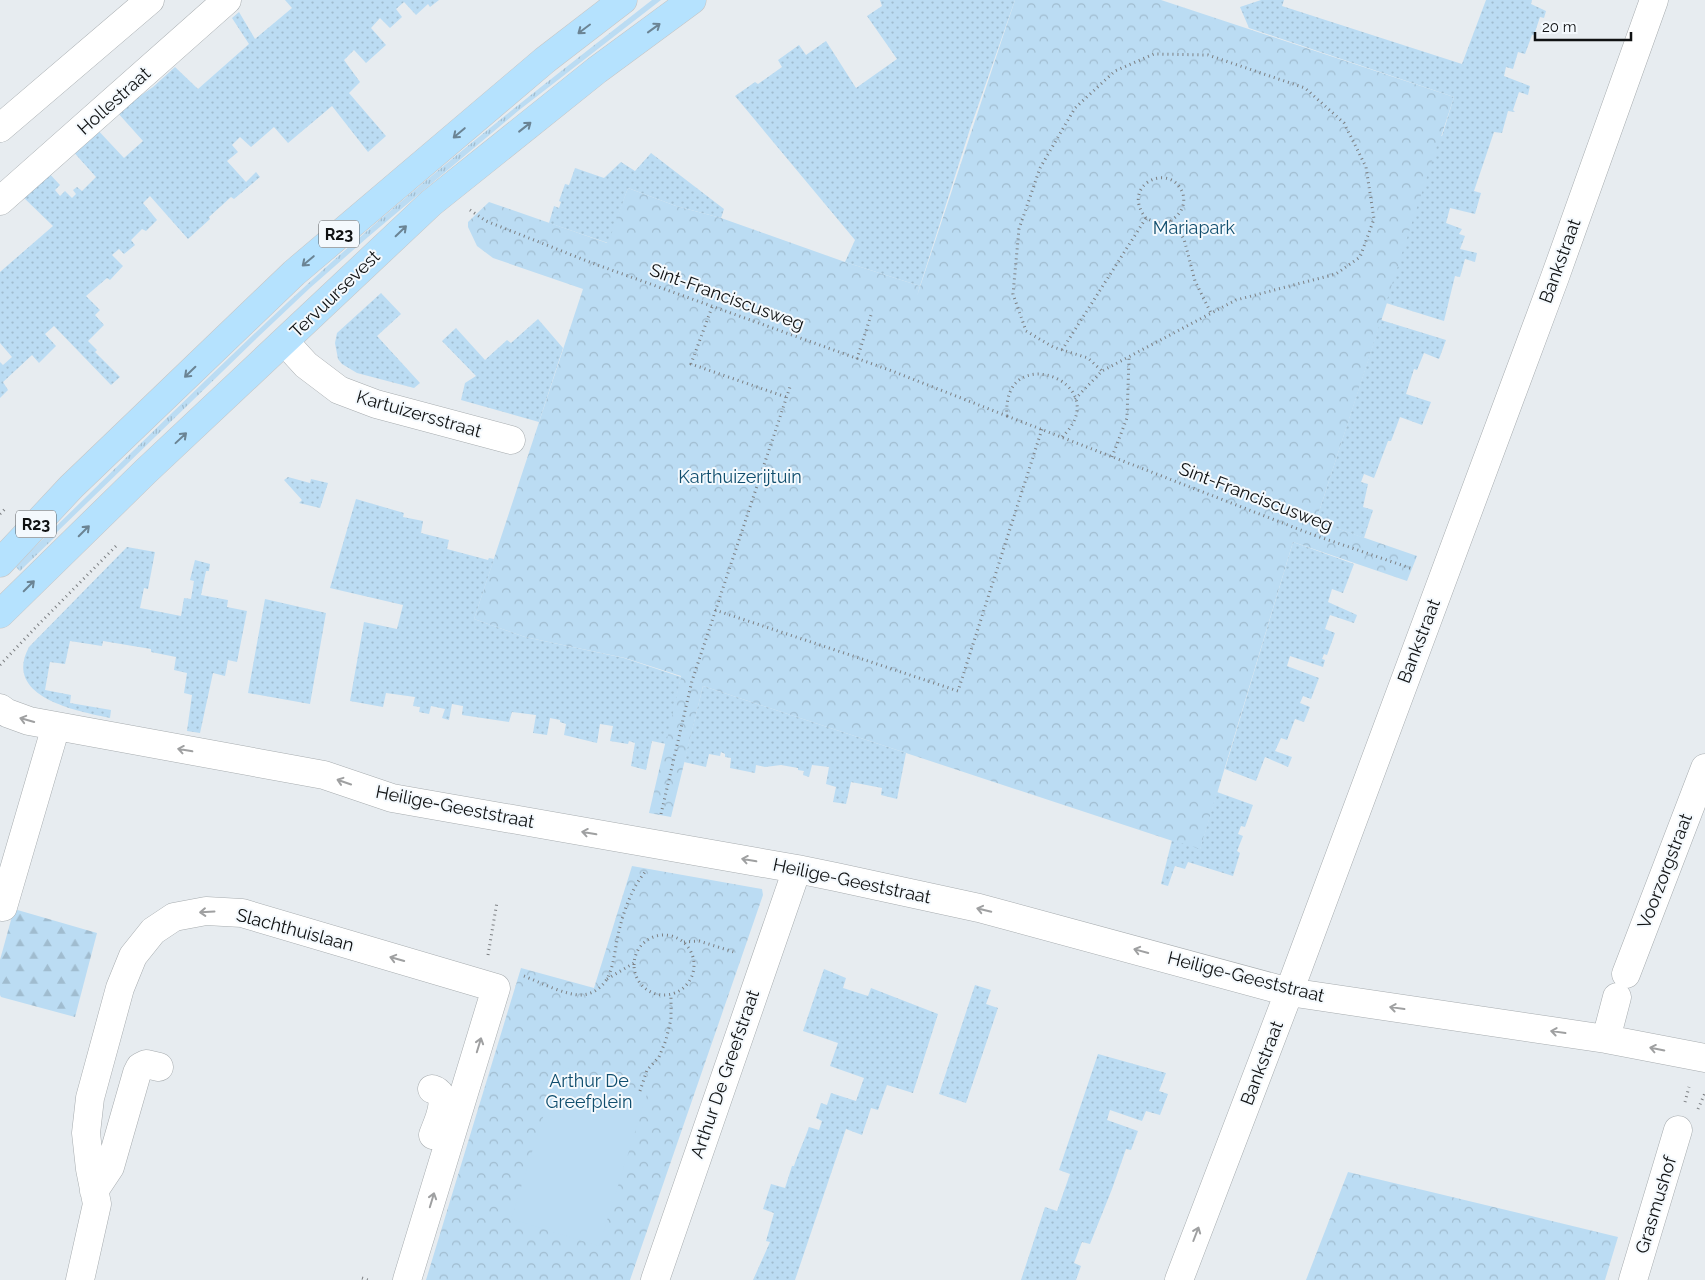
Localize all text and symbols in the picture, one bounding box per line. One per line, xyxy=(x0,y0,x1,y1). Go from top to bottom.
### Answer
scale bar xyxy=(1535,10,1631,42)
text: 20 m xyxy=(1542,18,1577,36)
one-way arrow xyxy=(647,22,660,33)
one-way arrow xyxy=(578,24,591,35)
street label: Hollestraat xyxy=(73,62,154,139)
one-way arrow xyxy=(519,121,532,132)
one-way arrow xyxy=(453,127,466,138)
street label: Bankstraat xyxy=(1535,216,1585,306)
park label: Mariapark xyxy=(1153,217,1236,238)
road number: R23 xyxy=(319,220,359,248)
one-way arrow xyxy=(395,225,408,237)
street label: Tervuursevest xyxy=(285,246,384,342)
one-way arrow xyxy=(302,255,315,266)
street label: Sint-Franciscusweg xyxy=(647,259,807,334)
one-way arrow xyxy=(184,366,197,378)
street label: Kartuizersstraat xyxy=(354,386,484,441)
one-way arrow xyxy=(174,433,187,444)
street label: Sint-Franciscusweg xyxy=(1176,458,1336,536)
park label: Karthuizerijtuin xyxy=(678,466,802,487)
road number: R23 xyxy=(16,510,56,538)
one-way arrow xyxy=(78,525,90,537)
one-way arrow xyxy=(23,580,35,593)
street label: Bankstraat xyxy=(1393,596,1444,686)
one-way arrow xyxy=(19,714,35,724)
one-way arrow xyxy=(178,744,194,754)
one-way arrow xyxy=(337,777,353,786)
street label: Heilige-Geeststraat xyxy=(374,781,536,832)
street label: Voorzorgstraat xyxy=(1633,810,1696,931)
one-way arrow xyxy=(581,827,597,837)
street label: Heilige-Geeststraat xyxy=(771,853,933,908)
one-way arrow xyxy=(741,855,757,865)
street label: Slachthuislaan xyxy=(234,904,356,955)
one-way arrow xyxy=(976,904,992,914)
one-way arrow xyxy=(199,907,215,916)
one-way arrow xyxy=(1134,946,1150,955)
street label: Heilige-Geeststraat xyxy=(1165,947,1327,1006)
one-way arrow xyxy=(390,953,406,963)
street label: Arthur De Greefstraat xyxy=(686,987,763,1161)
one-way arrow xyxy=(1390,1002,1406,1012)
street label: Bankstraat xyxy=(1236,1018,1287,1108)
one-way arrow xyxy=(1550,1026,1566,1036)
one-way arrow xyxy=(475,1037,485,1053)
one-way arrow xyxy=(1650,1043,1666,1053)
park label: Arthur De Greefplein xyxy=(546,1070,632,1112)
street label: Grasmushof xyxy=(1631,1153,1681,1256)
one-way arrow xyxy=(428,1193,438,1209)
one-way arrow xyxy=(1192,1227,1201,1243)

